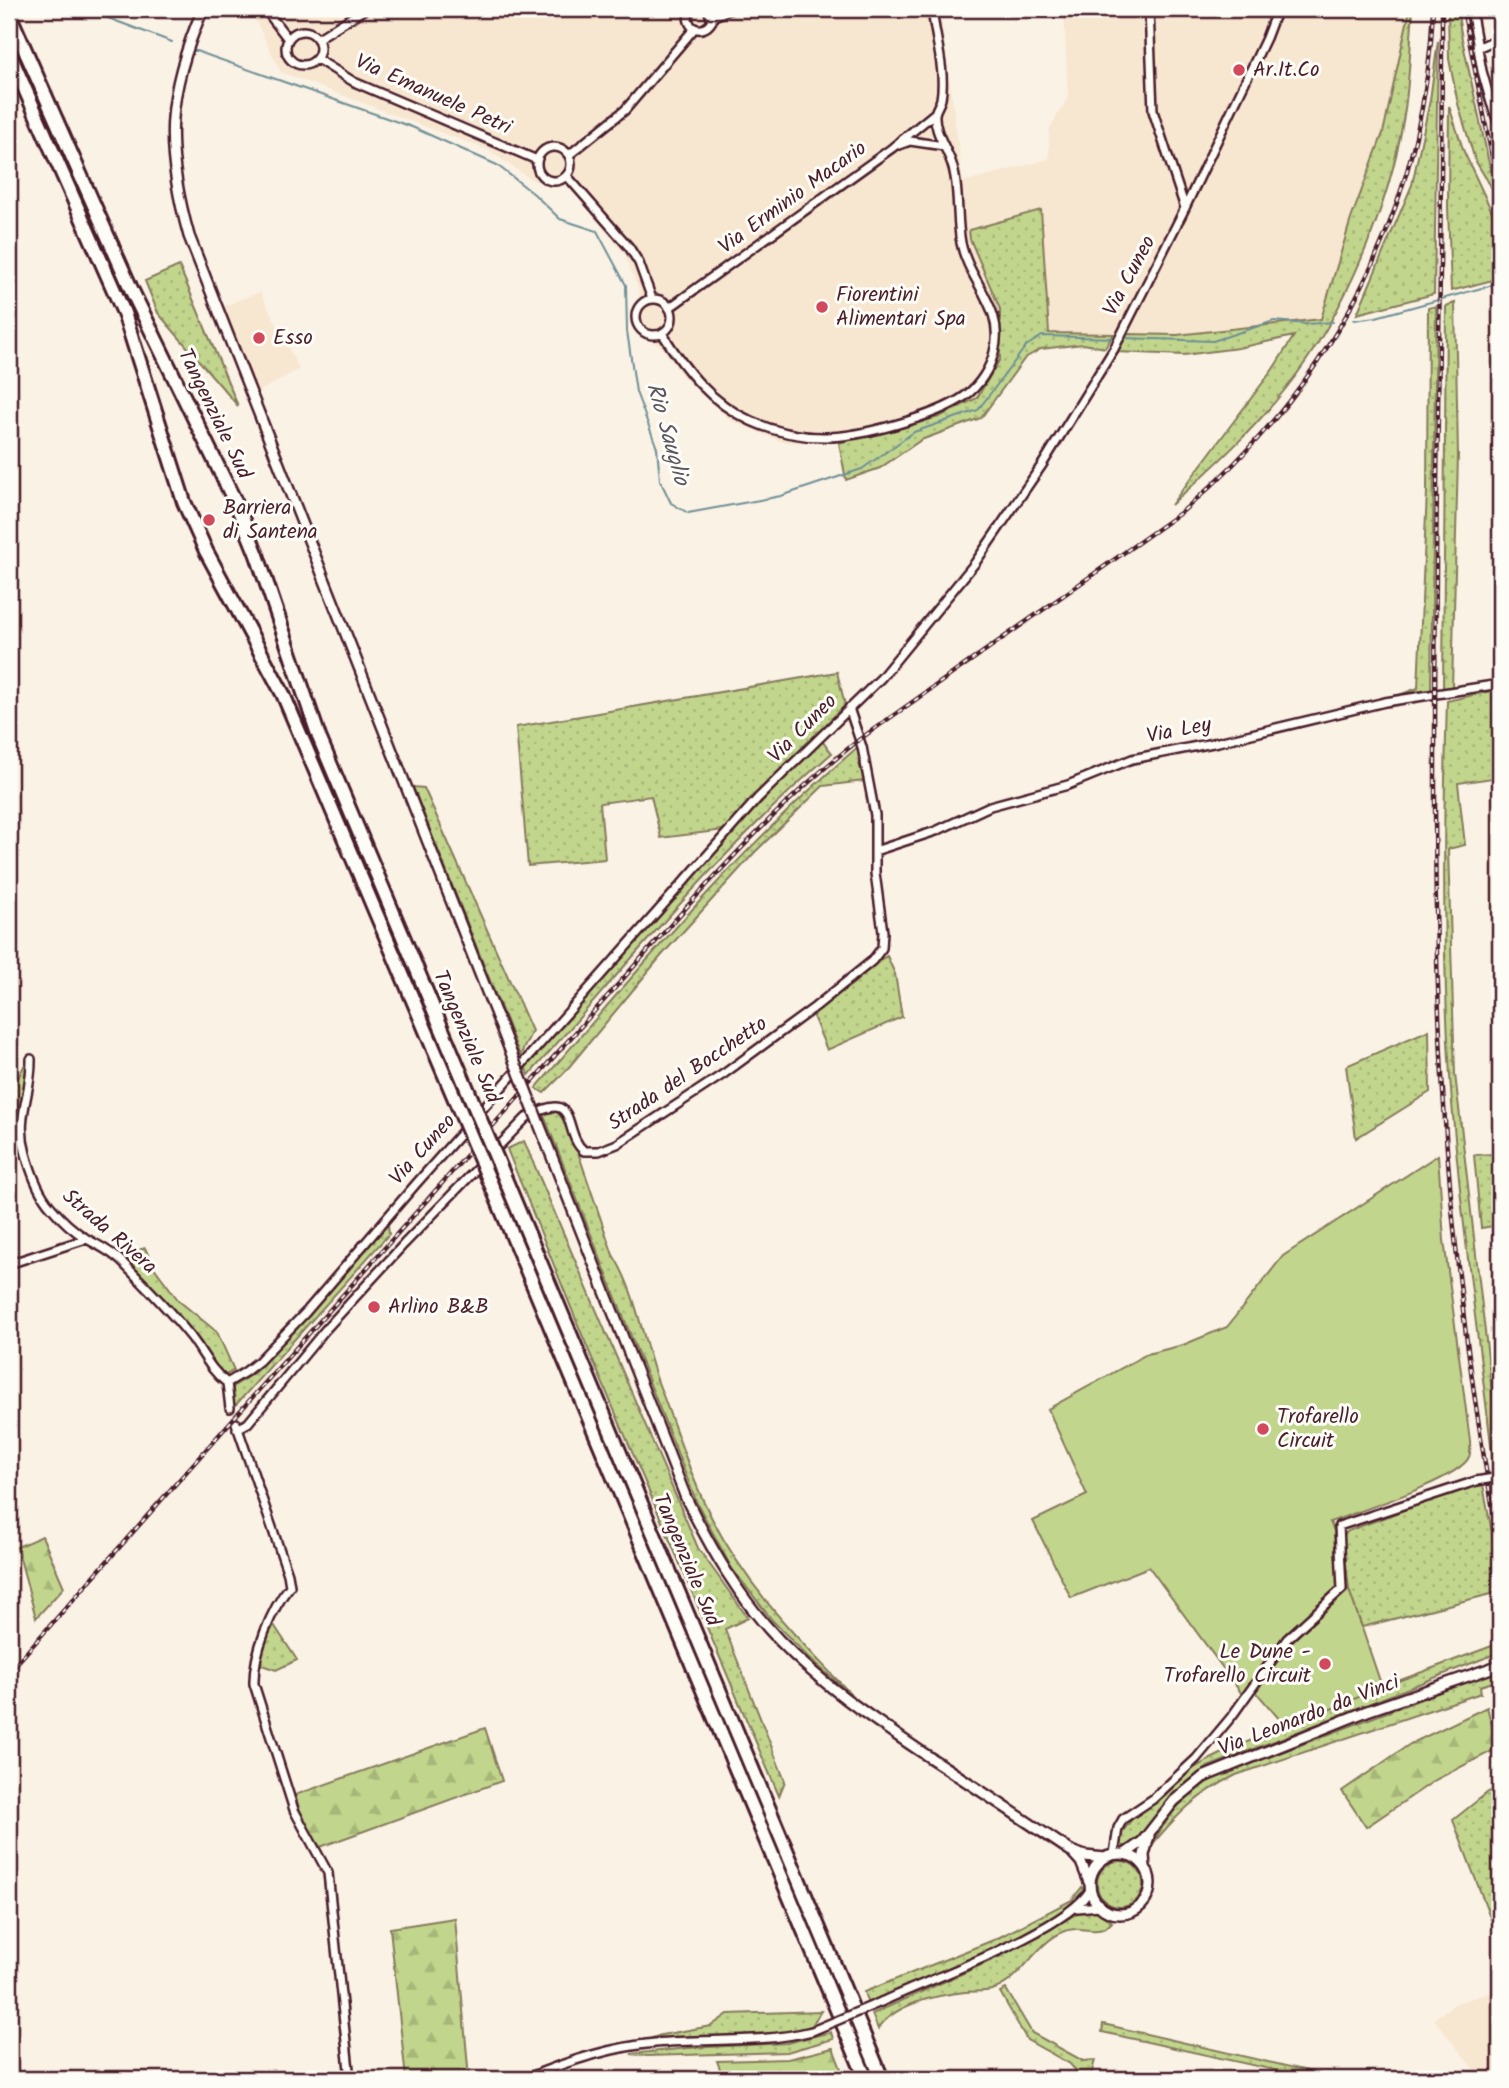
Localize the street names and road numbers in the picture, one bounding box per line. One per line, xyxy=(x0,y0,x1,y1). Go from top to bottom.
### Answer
street label: Via Emanuele Petri xyxy=(350,46,517,145)
street label: Via Erminio Macario xyxy=(712,133,874,263)
street label: Via Cuneo xyxy=(1095,230,1165,322)
street label: Tangenziale Sud xyxy=(168,343,260,485)
street label: Via Cuneo xyxy=(760,686,846,772)
street label: Via Ley xyxy=(1144,709,1214,753)
street label: Tangenziale Sud xyxy=(423,965,509,1109)
street label: Strada del Bocchetto xyxy=(602,1008,774,1140)
street label: Via Cuneo xyxy=(382,1107,464,1193)
street label: Strada Rivera xyxy=(54,1181,164,1283)
street label: Tangenziale Sud xyxy=(643,1488,729,1632)
street label: Via Leonardo da Vinci xyxy=(1214,1666,1405,1766)

